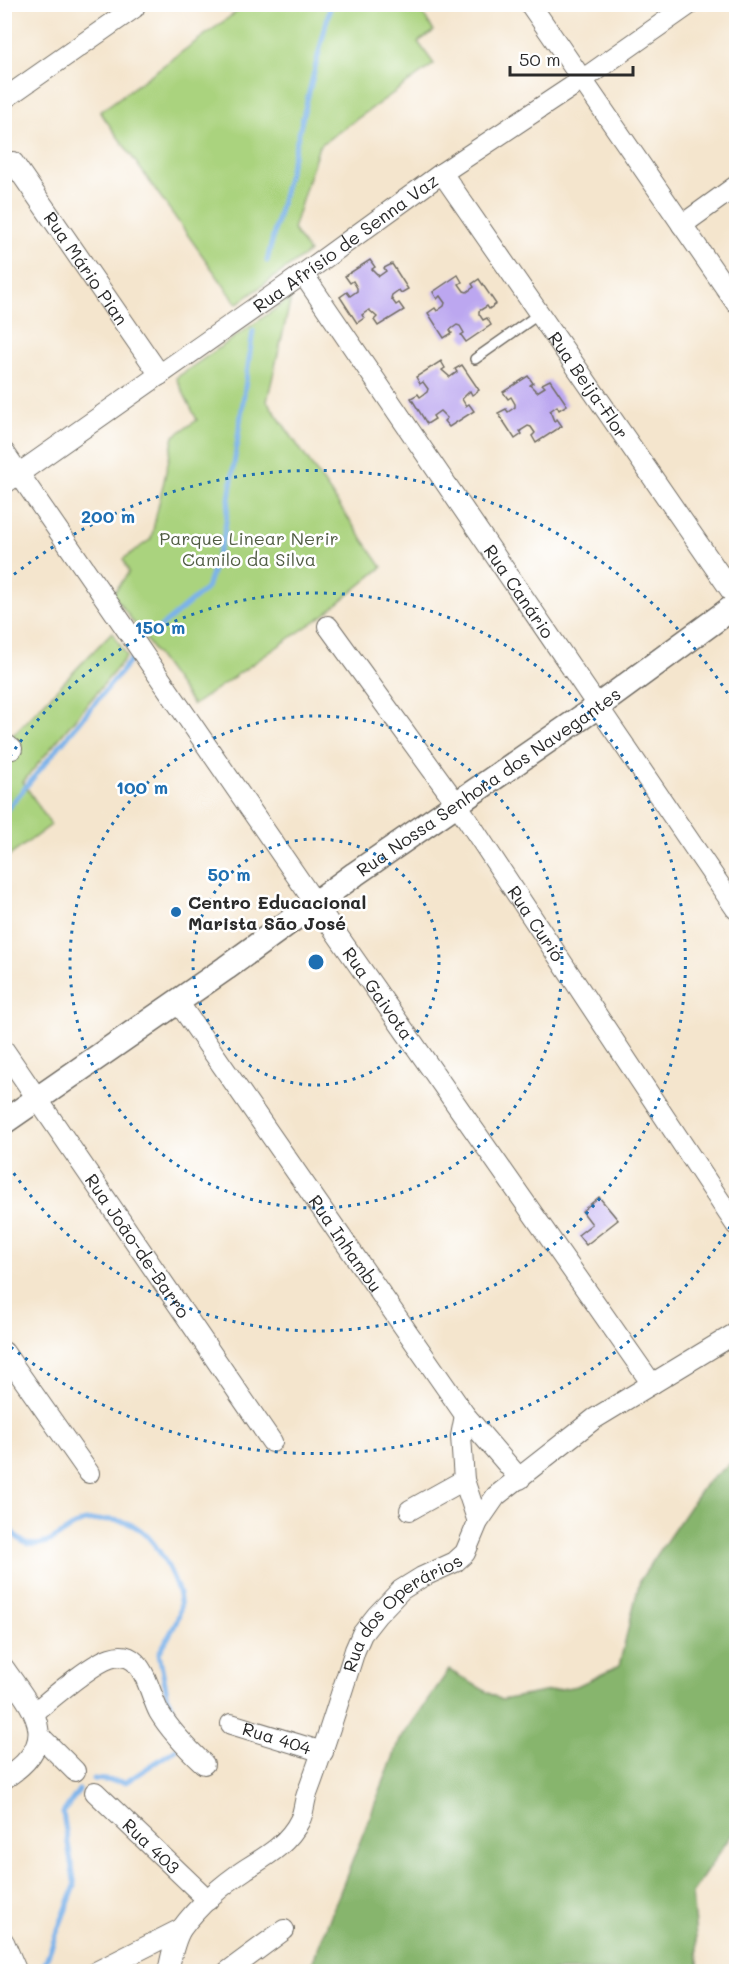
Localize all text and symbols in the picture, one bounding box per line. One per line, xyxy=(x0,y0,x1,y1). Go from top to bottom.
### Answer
scale bar xyxy=(510,39,633,77)
text: 50 m xyxy=(519,47,561,71)
street label: Rua Afrísio de Senna Vaz xyxy=(248,168,443,318)
street label: Rua Mário Pian xyxy=(39,207,134,330)
street label: Rua Beija-Flor xyxy=(543,327,634,444)
text: 200 m xyxy=(81,504,135,528)
park label: Parque Linear Nerir Camilo da Silva xyxy=(159,526,339,571)
street label: Rua Canário xyxy=(479,540,560,643)
text: 150 m xyxy=(135,615,185,639)
street label: Rua Nossa Senhora dos Navegantes xyxy=(351,682,625,882)
text: 100 m xyxy=(116,775,168,799)
text: 50 m xyxy=(208,862,250,886)
street label: Rua Curió xyxy=(502,881,570,966)
place label: Centro Educacional Marista São José xyxy=(188,890,366,935)
marker: Centro Educacional Marista São José xyxy=(169,905,183,919)
street label: Rua Gaivota xyxy=(337,942,419,1044)
centre of rings xyxy=(306,952,326,972)
street label: Rua João-de-Barro xyxy=(80,1169,196,1323)
street label: Rua Inhambu xyxy=(304,1190,388,1297)
street label: Rua dos Operários xyxy=(337,1549,467,1675)
street label: Rua 404 xyxy=(240,1716,315,1760)
street label: Rua 403 xyxy=(118,1813,185,1879)

